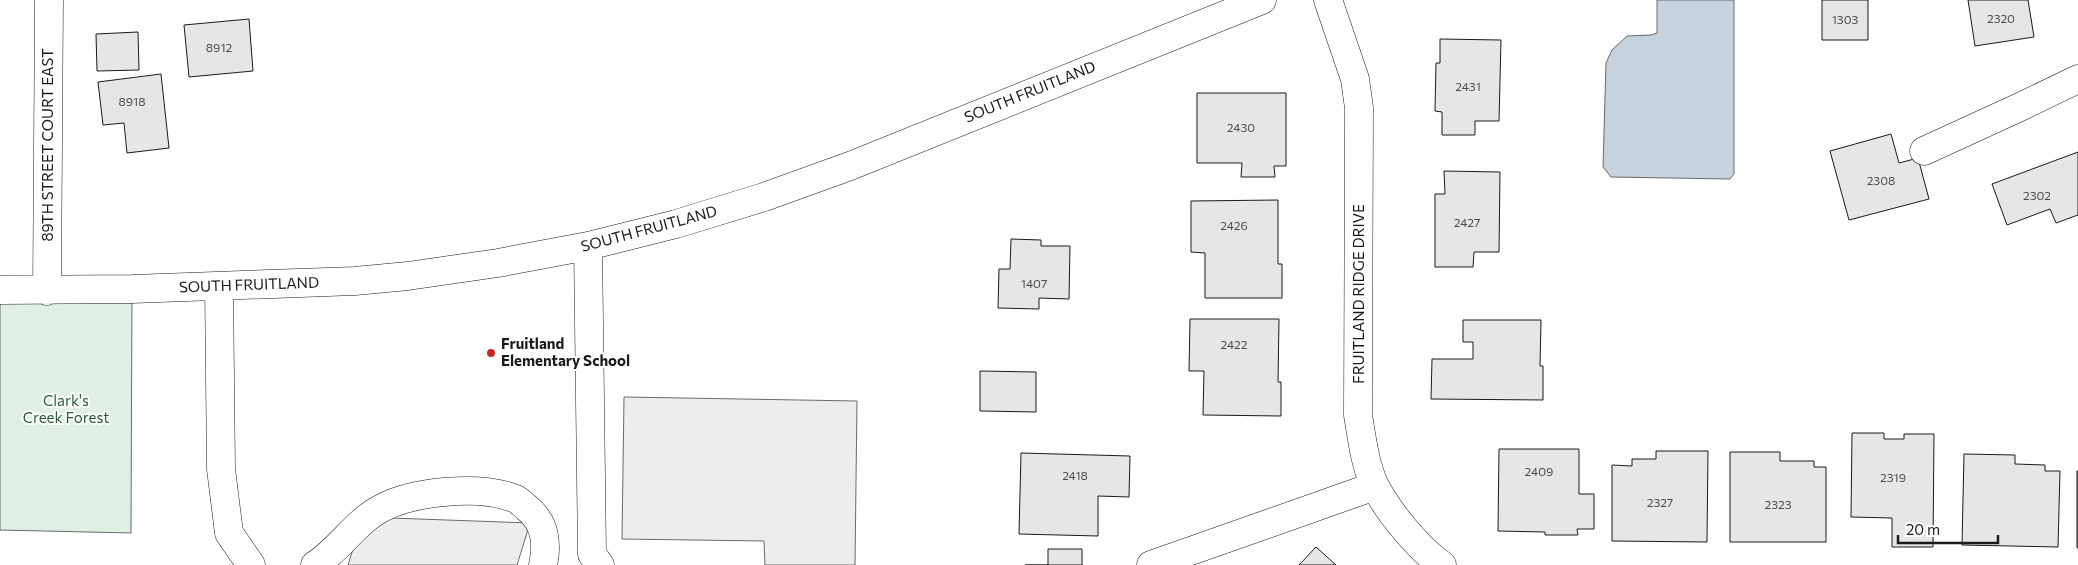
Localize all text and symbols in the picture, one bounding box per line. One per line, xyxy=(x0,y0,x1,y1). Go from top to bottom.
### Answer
house number: 2320 xyxy=(1987,11,2015,25)
house number: 1303 xyxy=(1832,12,1858,26)
house number: 8912 xyxy=(206,40,233,54)
street label: 89TH STREET COURT EAST xyxy=(38,48,56,242)
street label: SOUTH FRUITLAND xyxy=(961,56,1098,126)
house number: 2431 xyxy=(1455,79,1481,93)
house number: 8918 xyxy=(119,94,145,108)
house number: 2430 xyxy=(1227,120,1255,134)
house number: 2308 xyxy=(1867,173,1895,187)
house number: 2302 xyxy=(2023,188,2051,202)
street label: SOUTH FRUITLAND xyxy=(579,201,719,255)
street label: FRUITLAND RIDGE DRIVE xyxy=(1349,204,1367,384)
house number: 2427 xyxy=(1454,215,1480,229)
house number: 2426 xyxy=(1220,218,1248,232)
street label: SOUTH FRUITLAND xyxy=(179,273,319,295)
house number: 1407 xyxy=(1021,276,1047,290)
place label: Fruitland Elementary School xyxy=(501,334,630,369)
house number: 2422 xyxy=(1221,337,1248,351)
marker: Fruitland Elementary School xyxy=(485,347,497,359)
park label: Clark's Creek Forest xyxy=(23,391,109,426)
house number: 2409 xyxy=(1525,464,1553,478)
house number: 2418 xyxy=(1062,468,1088,482)
house number: 2319 xyxy=(1880,470,1906,484)
house number: 2327 xyxy=(1647,495,1673,509)
house number: 2323 xyxy=(1765,497,1792,511)
scale bar xyxy=(1898,512,1998,544)
text: 20 m xyxy=(1906,520,1940,538)

